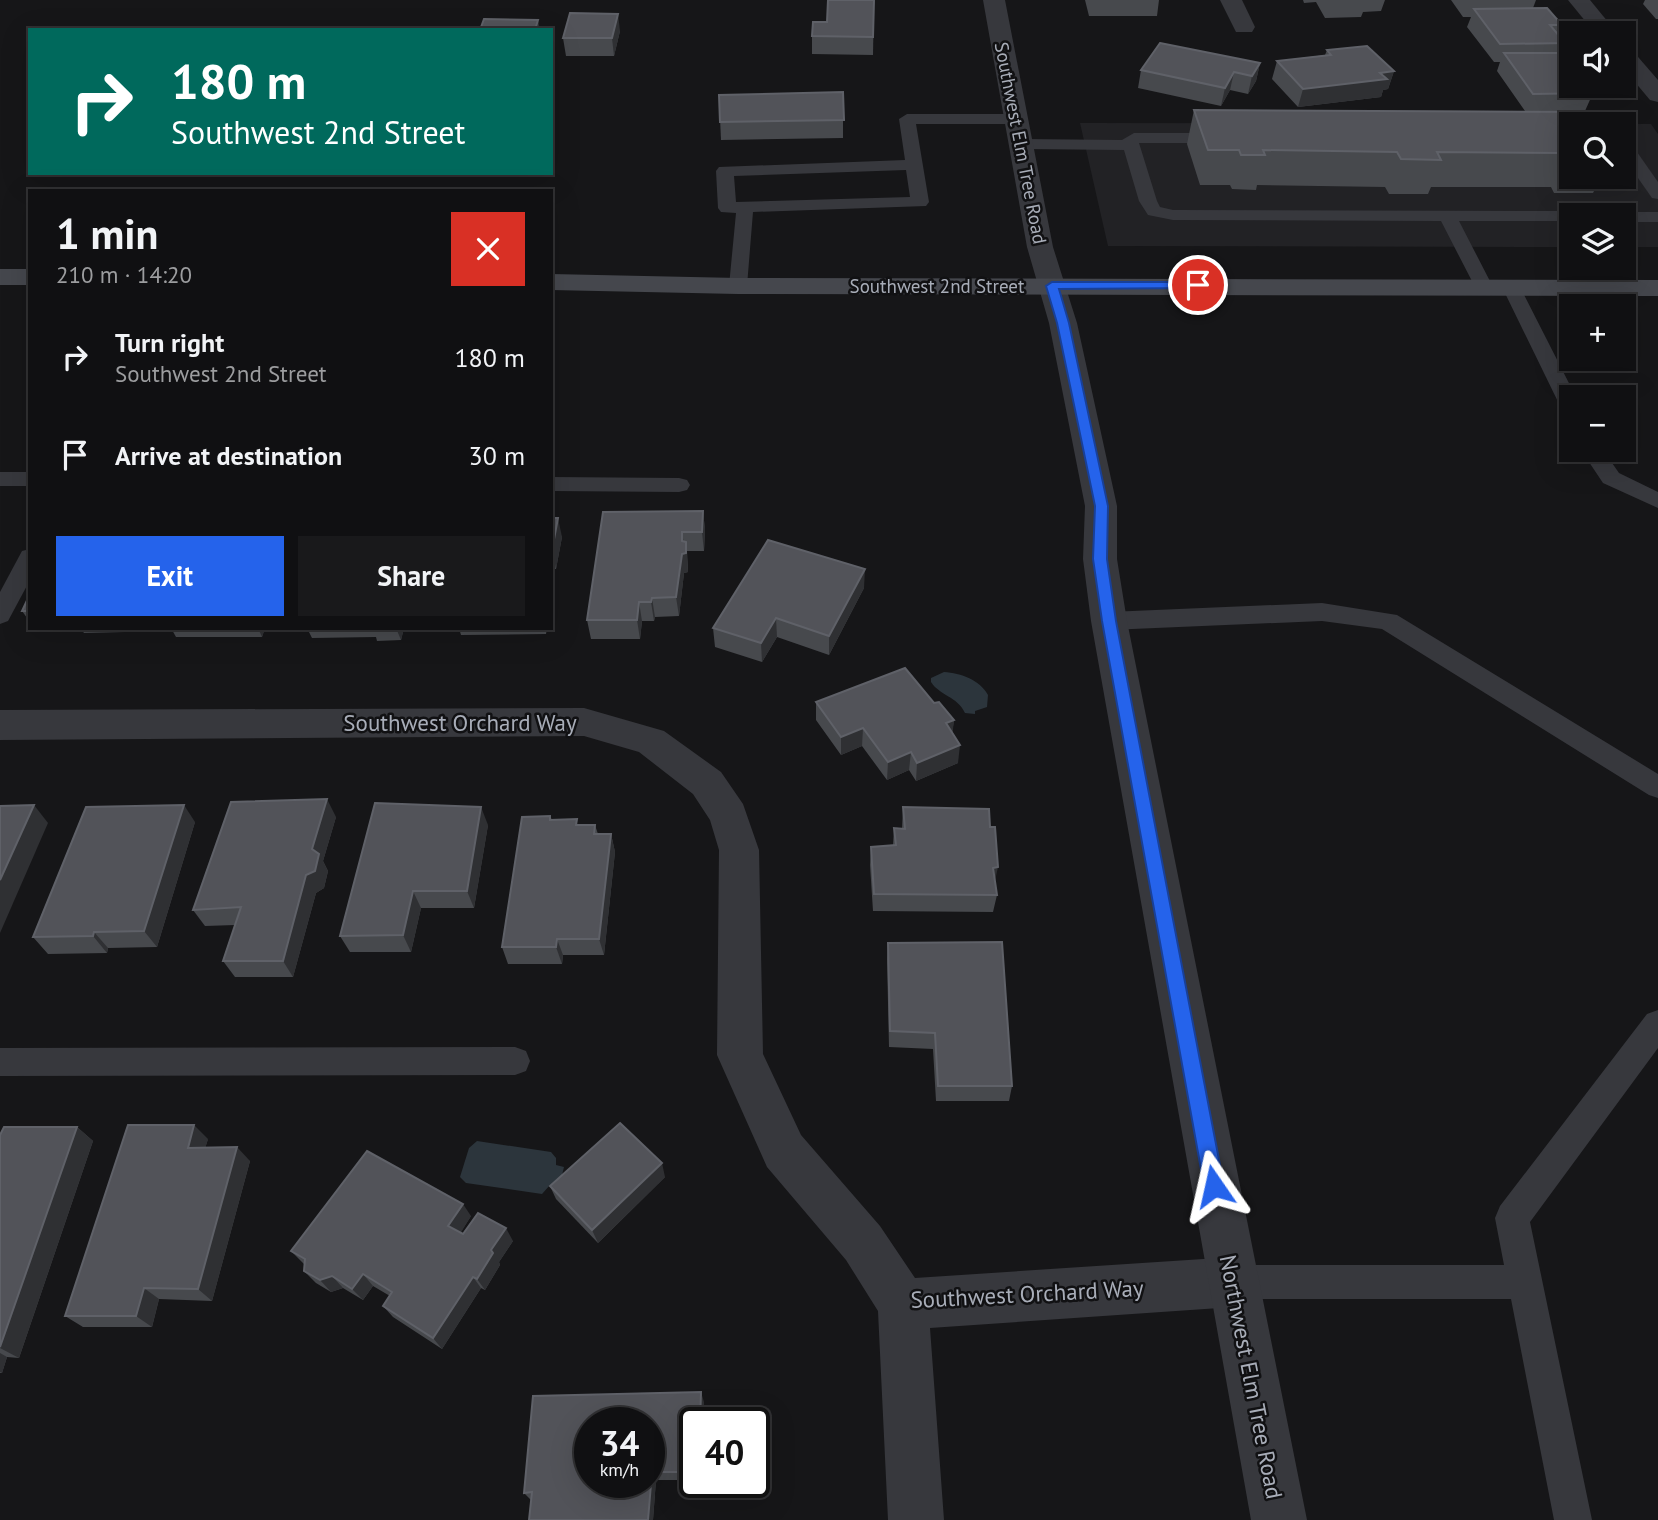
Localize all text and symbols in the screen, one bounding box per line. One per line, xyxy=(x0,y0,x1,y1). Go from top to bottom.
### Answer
map controls xyxy=(1559,21,1636,462)
button: sound xyxy=(1559,21,1636,98)
street label: Southwest Elm Tree Road xyxy=(990,40,1052,246)
text: 180 m xyxy=(171,49,306,113)
icon: right xyxy=(56,56,147,147)
text: Southwest 2nd Street xyxy=(171,111,465,153)
button: search xyxy=(1559,112,1636,189)
button: layers xyxy=(1559,203,1636,280)
text: 1 min xyxy=(56,206,158,261)
button: close xyxy=(451,212,525,286)
pin xyxy=(1168,255,1228,315)
text: 210 m · 14:20 xyxy=(56,260,192,289)
icon: arrive xyxy=(1179,266,1217,304)
street label: Southwest 2nd Street xyxy=(850,274,1025,298)
button: + xyxy=(1559,294,1636,371)
text: Turn right xyxy=(115,326,224,359)
icon: right xyxy=(56,338,94,376)
text: 180 m xyxy=(454,341,525,374)
text: Southwest 2nd Street xyxy=(115,359,327,388)
button: − xyxy=(1559,385,1636,462)
icon: arrive xyxy=(56,436,94,474)
text: Arrive at destination xyxy=(115,439,342,472)
text: 30 m xyxy=(469,439,525,472)
button: Exit xyxy=(56,536,284,616)
button: Share xyxy=(298,536,525,616)
street label: Southwest Orchard Way xyxy=(343,708,577,737)
position arrow xyxy=(1177,1149,1251,1223)
street label: Northwest Elm Tree Road xyxy=(1214,1252,1289,1501)
street label: Southwest Orchard Way xyxy=(910,1273,1145,1314)
speed limit sign: 40 xyxy=(679,1407,770,1498)
text: 34 xyxy=(600,1420,639,1466)
text: km/h xyxy=(600,1458,639,1481)

